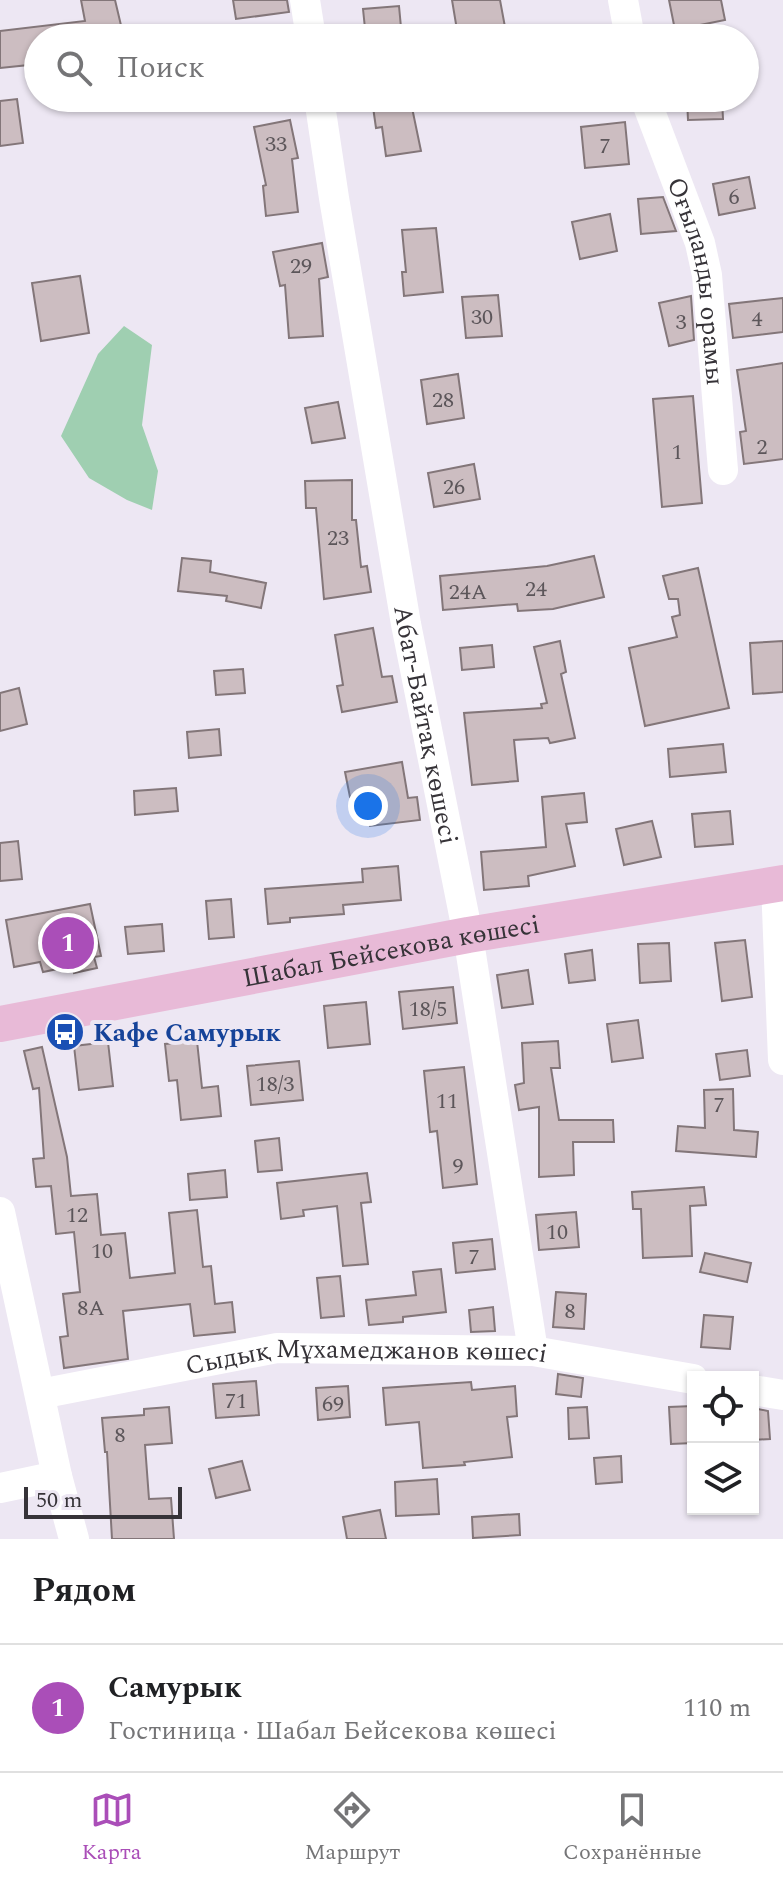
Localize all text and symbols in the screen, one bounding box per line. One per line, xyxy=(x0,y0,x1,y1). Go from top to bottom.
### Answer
search box xyxy=(24,24,759,112)
text: Поиск xyxy=(116,45,205,91)
icon: search xyxy=(52,46,96,90)
house number: 33 xyxy=(265,128,287,161)
house number: 7 xyxy=(599,130,611,163)
street label: Оғыланды орамы xyxy=(656,171,735,387)
house number: 6 xyxy=(728,181,740,214)
house number: 29 xyxy=(290,250,312,283)
house number: 30 xyxy=(471,301,493,334)
house number: 4 xyxy=(751,303,763,336)
house number: 3 xyxy=(675,306,687,339)
house number: 28 xyxy=(432,384,454,417)
house number: 2 xyxy=(756,431,768,464)
house number: 1 xyxy=(671,436,683,469)
house number: 26 xyxy=(443,471,465,504)
house number: 23 xyxy=(327,522,349,555)
house number: 24 xyxy=(525,573,547,606)
house number: 24А xyxy=(449,576,487,609)
street label: Абат-Байтақ көшесі xyxy=(382,602,468,848)
your location xyxy=(348,786,388,826)
street label: Шабал Бейсекова көшесі xyxy=(239,904,543,998)
pin: 1 xyxy=(42,913,94,973)
house number: 18/5 xyxy=(409,993,447,1026)
bus stop icon: Кафе Самурык xyxy=(44,1011,86,1053)
place label: Кафе Самурык xyxy=(93,1013,281,1053)
house number: 18/3 xyxy=(256,1068,294,1101)
house number: 11 xyxy=(436,1085,458,1118)
house number: 7 xyxy=(713,1089,725,1122)
house number: 9 xyxy=(452,1150,464,1183)
house number: 12 xyxy=(66,1199,88,1232)
house number: 10 xyxy=(546,1216,568,1249)
house number: 10 xyxy=(91,1235,113,1268)
house number: 7 xyxy=(468,1241,480,1274)
house number: 8А xyxy=(77,1292,105,1325)
house number: 8 xyxy=(564,1295,576,1328)
street label: Сыдық Мұхамеджанов көшесі xyxy=(182,1329,550,1386)
map controls xyxy=(687,1371,759,1515)
button: locate xyxy=(687,1371,759,1443)
house number: 71 xyxy=(225,1385,247,1418)
house number: 69 xyxy=(322,1388,344,1421)
house number: 8 xyxy=(114,1419,126,1452)
button: layers xyxy=(687,1443,759,1515)
scale bar xyxy=(24,1483,182,1519)
text: 50 m xyxy=(36,1484,82,1517)
text: Рядом xyxy=(32,1565,136,1617)
text: Самурык xyxy=(108,1665,242,1711)
text: 1 xyxy=(51,1688,65,1728)
text: 110 m xyxy=(683,1688,751,1728)
text: Гостиница · Шабал Бейсекова көшесі xyxy=(108,1711,557,1751)
tab: Карта xyxy=(81,1788,142,1869)
tab: Маршрут xyxy=(304,1788,400,1869)
tab: Сохранённые xyxy=(563,1788,702,1869)

